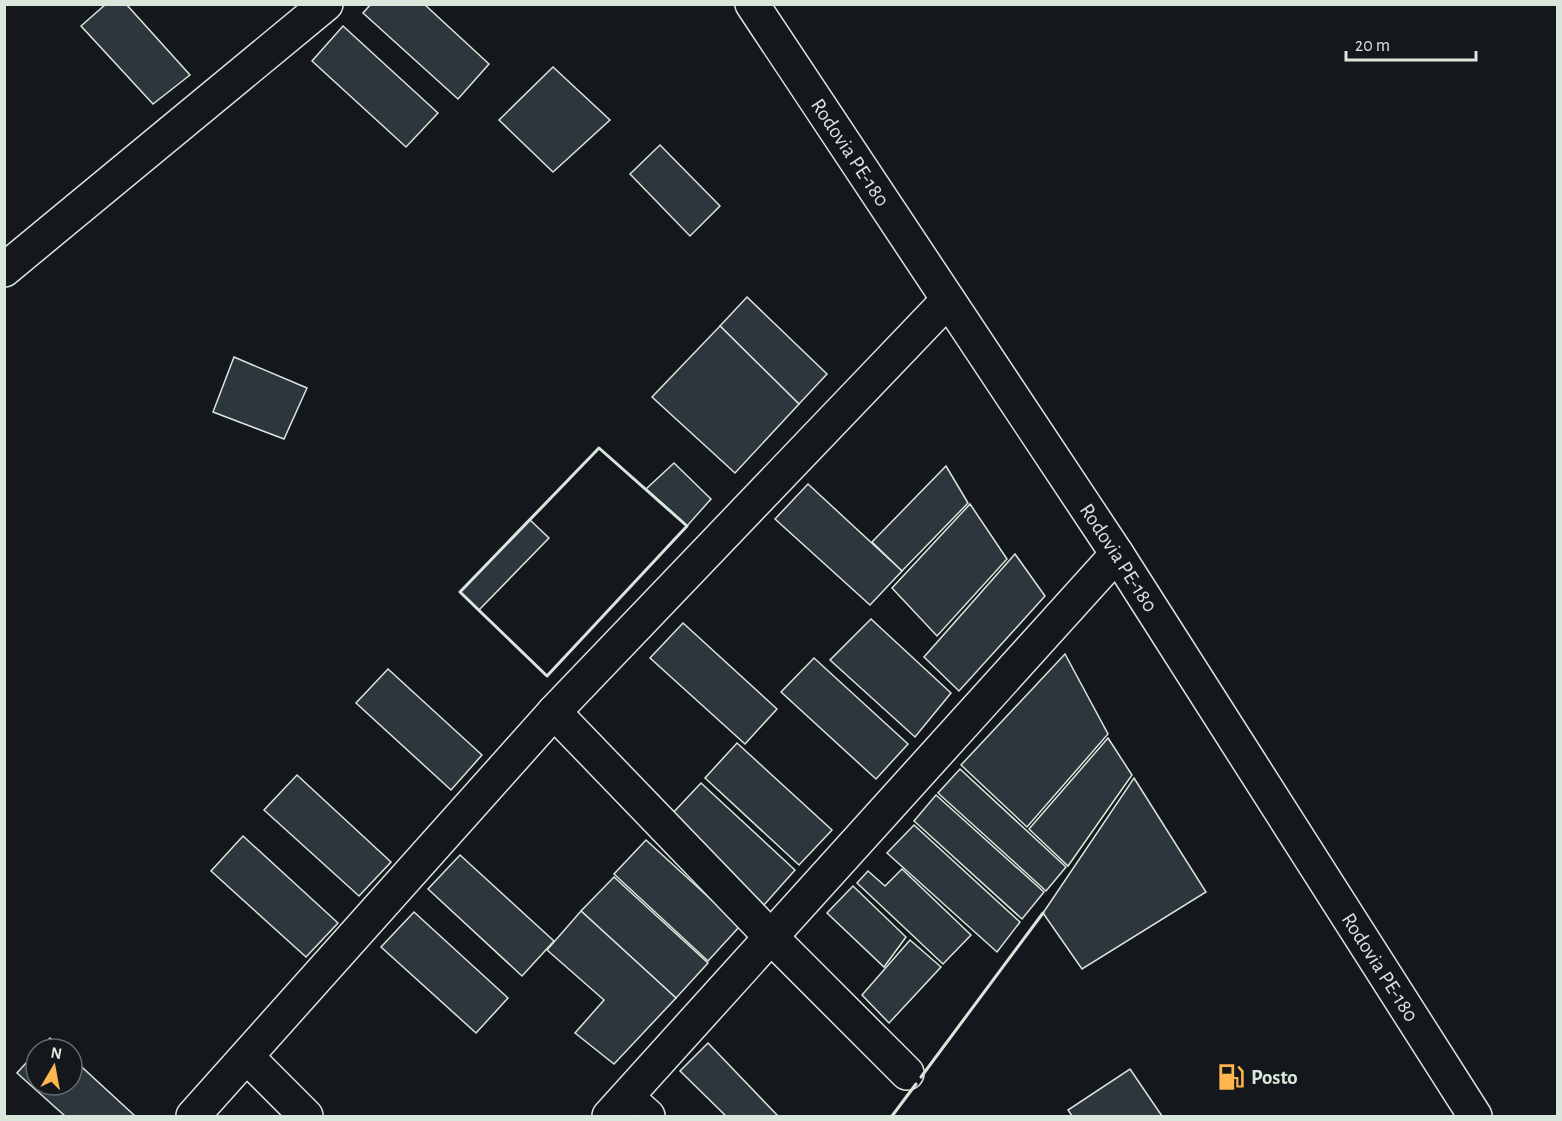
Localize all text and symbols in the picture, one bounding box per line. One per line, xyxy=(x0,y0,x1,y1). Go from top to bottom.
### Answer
scale bar xyxy=(1346,24,1476,62)
text: 20 m xyxy=(1355,37,1390,55)
street label: Rodovia PE-180 xyxy=(807,95,894,210)
street label: Rodovia PE-180 xyxy=(1076,500,1161,615)
street label: Rodovia PE-180 xyxy=(1338,909,1422,1025)
north arrow xyxy=(24,1037,84,1097)
text: N xyxy=(50,1044,63,1062)
fuel station icon: Posto xyxy=(1216,1062,1246,1092)
place label: Posto xyxy=(1251,1067,1298,1088)

